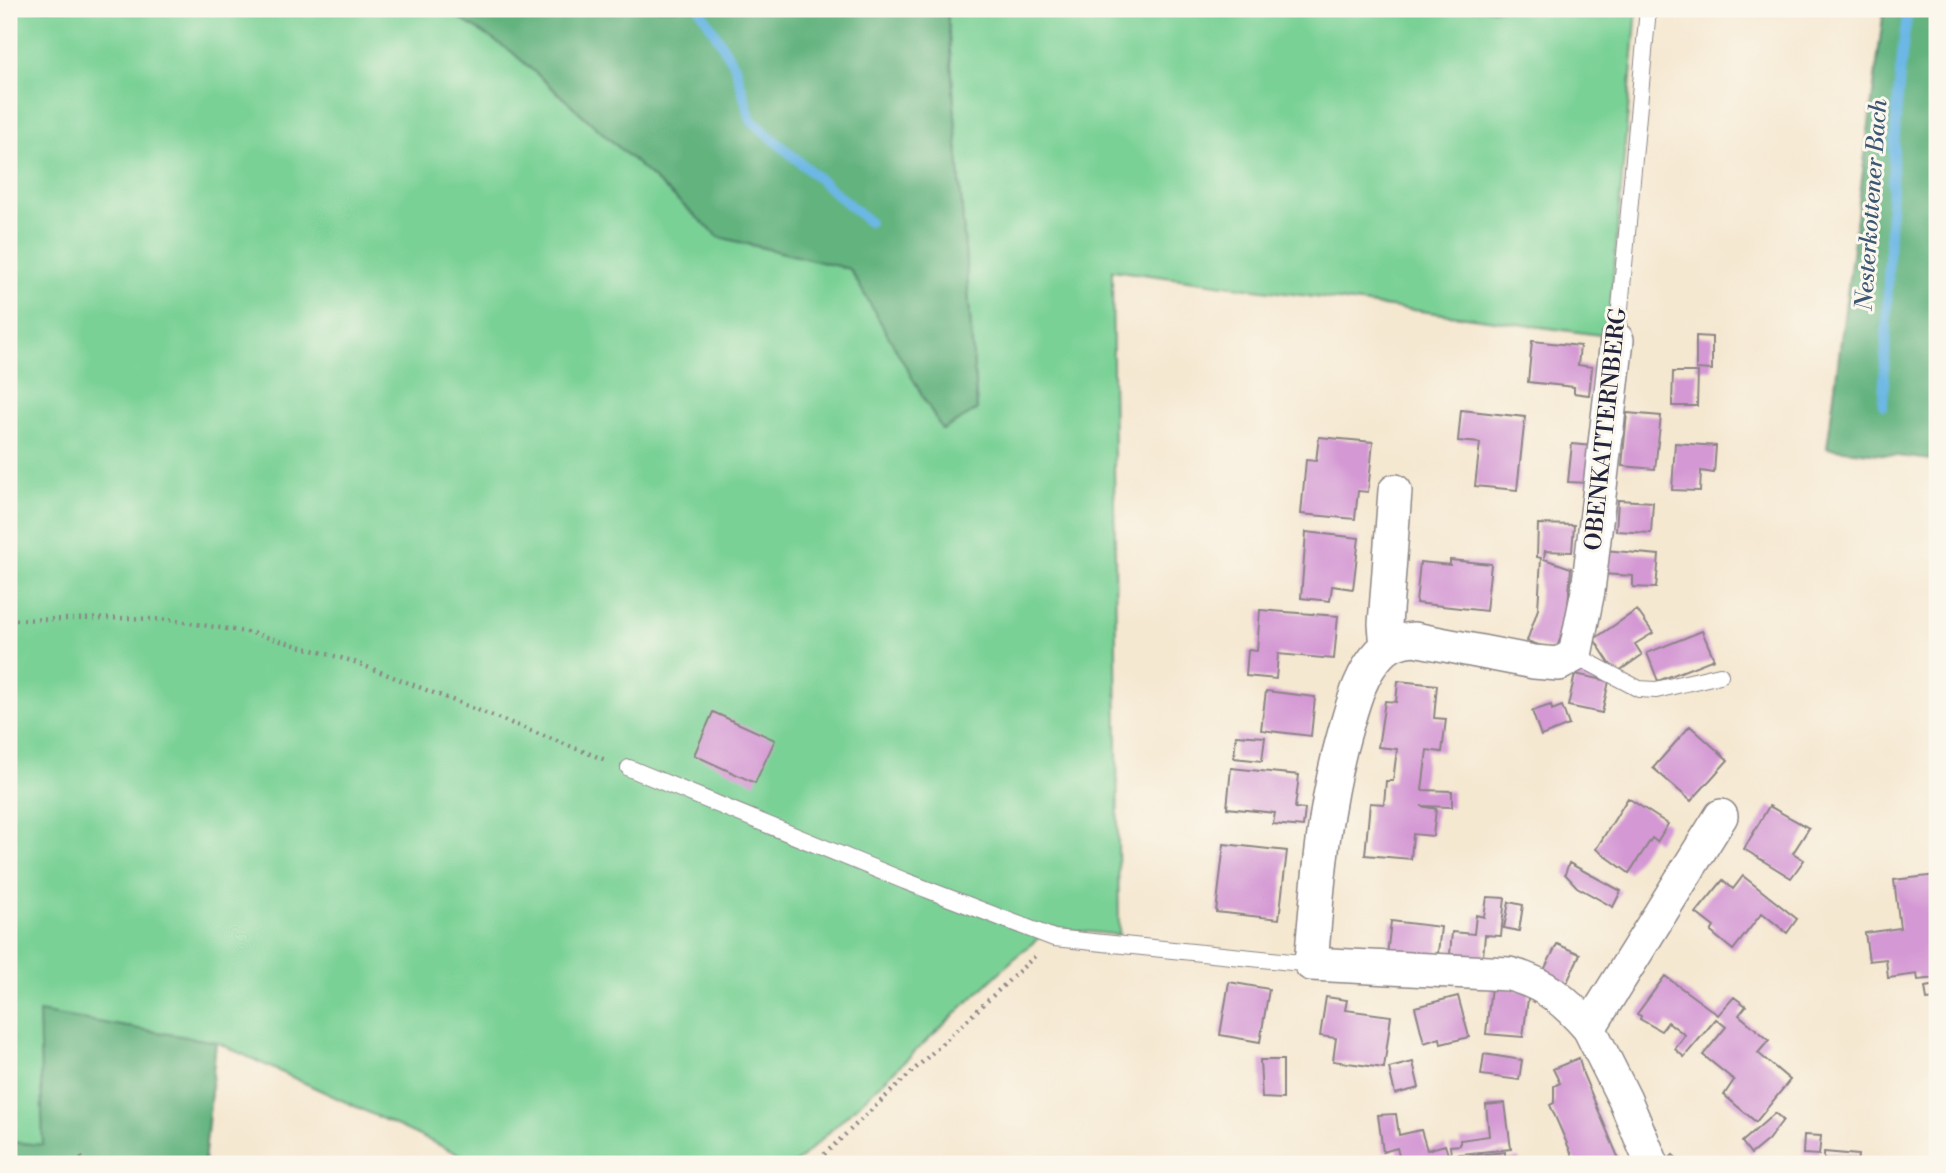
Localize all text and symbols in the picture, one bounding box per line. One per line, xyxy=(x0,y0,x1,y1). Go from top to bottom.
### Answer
water label: Nesterkottener Bach xyxy=(1850,97,1894,313)
street label: OBENKATTERNBERG xyxy=(1579,306,1633,552)

